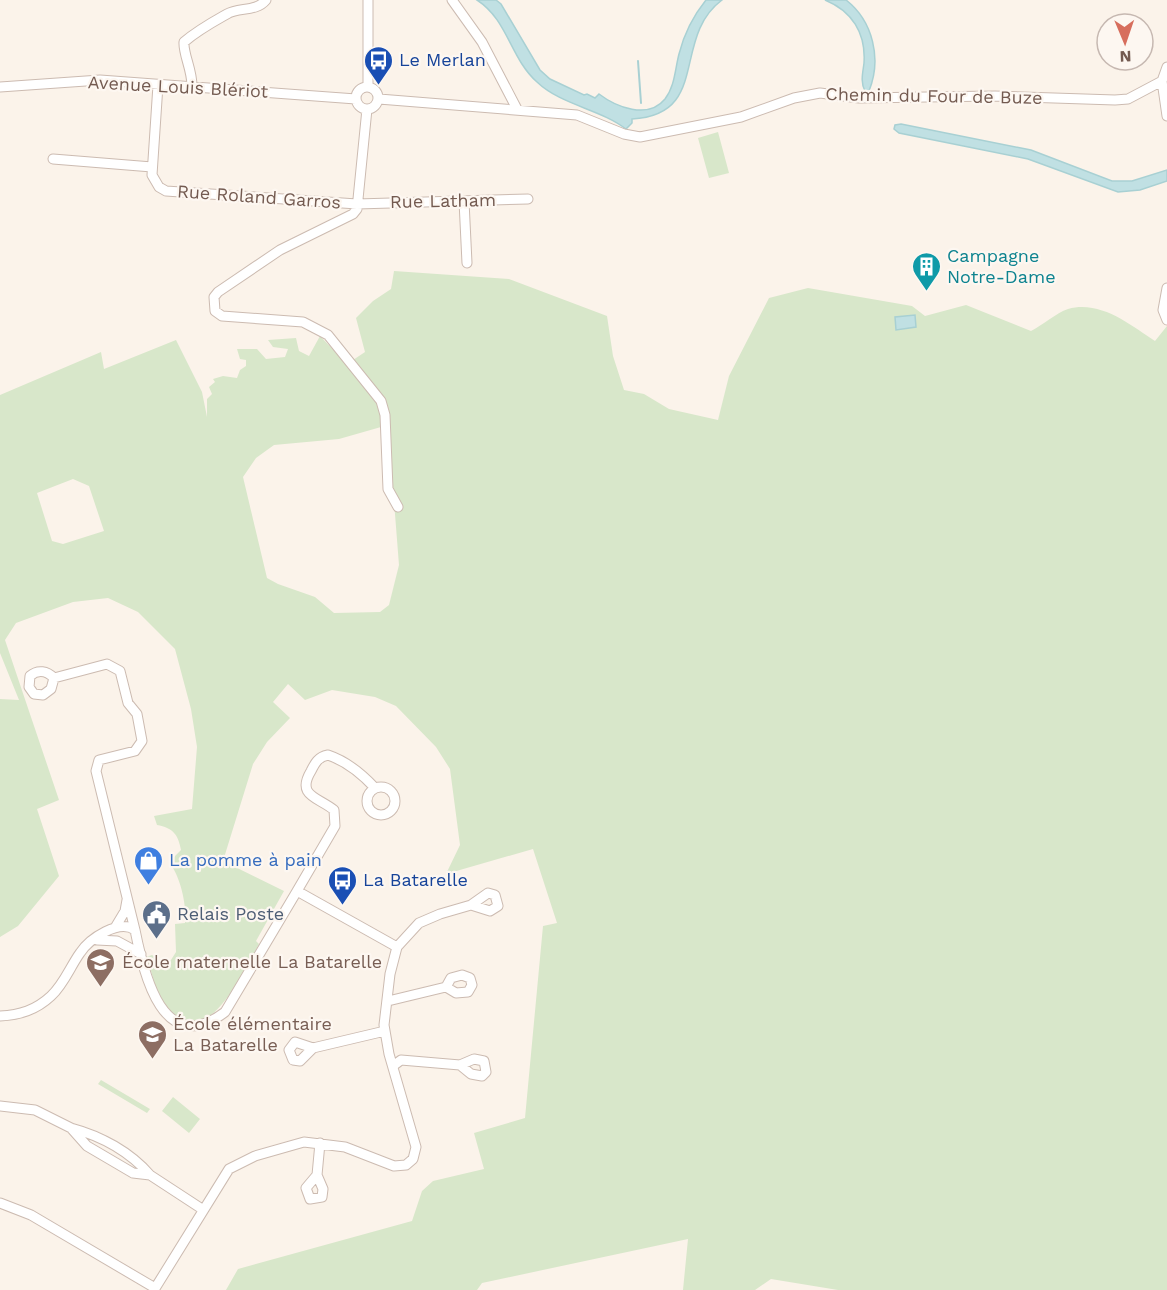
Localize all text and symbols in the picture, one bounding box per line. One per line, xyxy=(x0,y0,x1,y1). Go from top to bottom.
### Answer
north arrow xyxy=(1095,12,1155,72)
bus stop icon: Le Merlan xyxy=(362,44,394,86)
text: N xyxy=(1119,47,1132,66)
place label: Le Merlan xyxy=(399,49,486,70)
street label: Avenue Louis Blériot xyxy=(87,71,269,102)
street label: Chemin du Four de Buze xyxy=(825,83,1043,108)
street label: Rue Roland Garros xyxy=(176,180,342,213)
street label: Rue Latham xyxy=(390,189,496,212)
place label: Campagne Notre-Dame xyxy=(947,245,1056,287)
building icon: Campagne Notre-Dame xyxy=(910,250,942,292)
shop icon: La pomme à pain xyxy=(132,844,164,886)
place label: La pomme à pain xyxy=(169,849,322,870)
bus stop icon: La Batarelle xyxy=(326,864,358,906)
place label: La Batarelle xyxy=(363,869,468,890)
public building icon: Relais Poste xyxy=(140,898,172,940)
place label: Relais Poste xyxy=(177,903,284,924)
school or university icon: École maternelle La Batarelle xyxy=(85,946,117,988)
place label: École maternelle La Batarelle xyxy=(122,951,382,972)
place label: École élémentaire La Batarelle xyxy=(173,1013,332,1055)
school or university icon: École élémentaire La Batarelle xyxy=(136,1018,168,1060)

